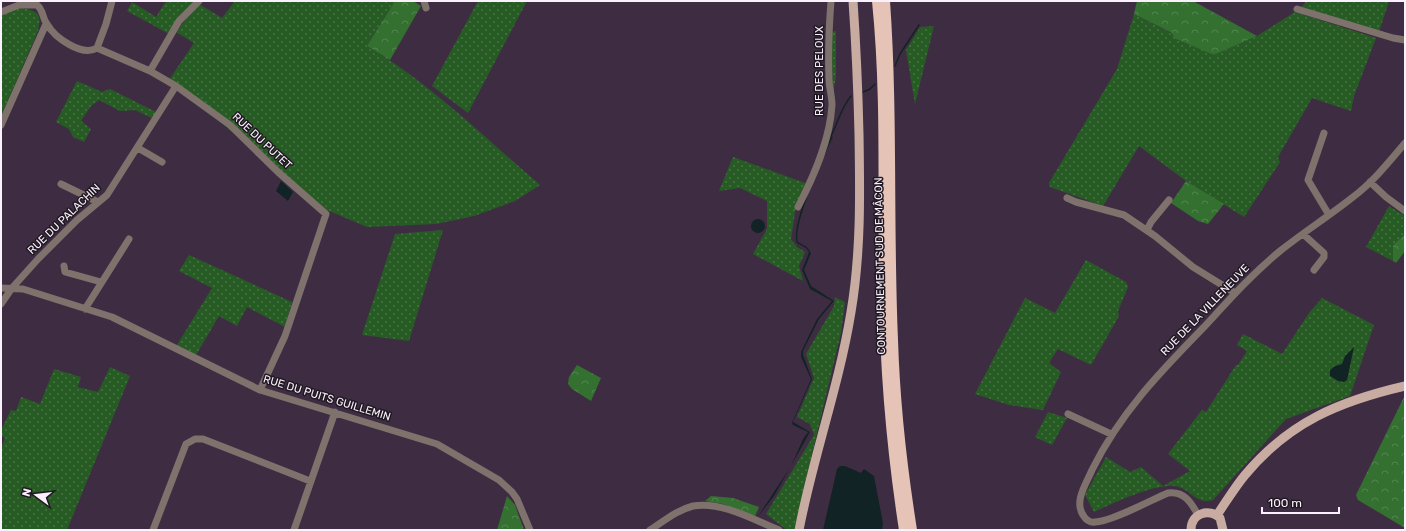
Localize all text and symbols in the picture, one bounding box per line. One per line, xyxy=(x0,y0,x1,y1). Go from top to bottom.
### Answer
street label: RUE DES PELOUX xyxy=(813,26,826,116)
street label: RUE DU PUTET xyxy=(230,110,295,172)
street label: CONTOURNEMENT SUD DE MÂCON xyxy=(872,177,888,355)
street label: RUE DU PALACHIN xyxy=(25,181,103,257)
street label: RUE DE LA VILLENEUVE xyxy=(1158,261,1252,358)
street label: RUE DU PUITS GUILLEMIN xyxy=(262,372,392,424)
north arrow xyxy=(16,475,56,515)
text: N xyxy=(20,487,34,498)
scale bar xyxy=(1262,489,1339,515)
text: 100 m xyxy=(1268,496,1302,510)

